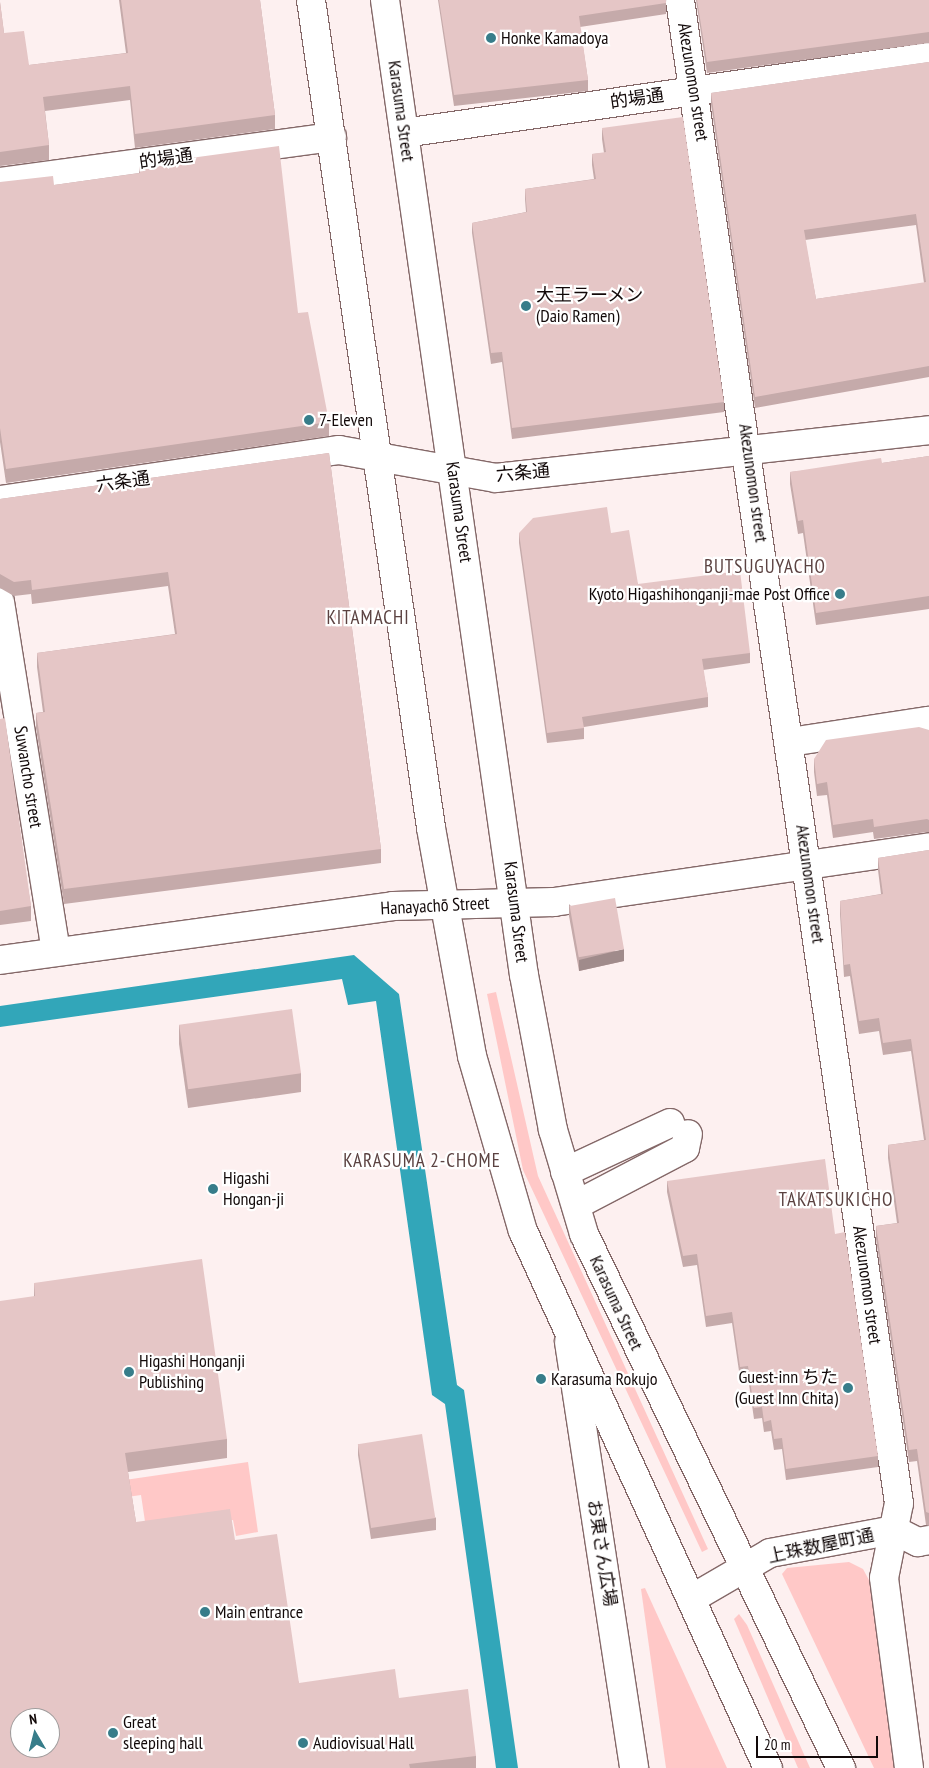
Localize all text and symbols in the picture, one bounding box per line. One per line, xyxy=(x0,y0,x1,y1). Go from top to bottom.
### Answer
street label: Akezunomon street xyxy=(673,21,713,143)
place label: Honke Kamadoya xyxy=(501,27,608,49)
marker: Honke Kamadoya xyxy=(485,32,497,44)
street label: Karasuma Street xyxy=(383,59,419,163)
street label: 的場通 xyxy=(609,85,665,113)
street label: 的場通 xyxy=(138,145,194,173)
place label: 大王ラーメン (Daio Ramen) xyxy=(536,285,644,328)
marker: 大王ラーメン (Daio Ramen) xyxy=(520,300,532,312)
place label: 7-Eleven xyxy=(319,409,373,431)
marker: 7-Eleven xyxy=(303,414,315,426)
street label: Akezunomon street xyxy=(734,422,772,544)
street label: Karasuma Street xyxy=(441,460,477,564)
street label: 六条通 xyxy=(495,460,551,486)
street label: 六条通 xyxy=(95,468,151,496)
district label: BUTSUGUYACHO xyxy=(702,556,828,578)
place label: Kyoto Higashihonganji-mae Post Office xyxy=(589,583,830,605)
marker: Kyoto Higashihonganji-mae Post Office xyxy=(834,588,846,600)
district label: KITAMACHI xyxy=(325,607,411,629)
street label: Suwancho street xyxy=(9,725,47,829)
street label: Akezunomon street xyxy=(791,823,829,945)
street label: Karasuma Street xyxy=(499,860,533,964)
street label: Hanayachō Street xyxy=(380,892,490,920)
district label: KARASUMA 2-CHOME xyxy=(341,1150,503,1172)
place label: Higashi Hongan-ji xyxy=(223,1168,284,1210)
marker: Higashi Hongan-ji xyxy=(207,1183,219,1195)
district label: TAKATSUKICHO xyxy=(777,1189,895,1211)
street label: Akezunomon street xyxy=(848,1224,886,1346)
street label: Karasuma Street xyxy=(585,1252,647,1354)
place label: Higashi Honganji Publishing xyxy=(139,1351,245,1394)
marker: Higashi Honganji Publishing xyxy=(123,1366,135,1378)
place label: Guest-inn ちた (Guest Inn Chita) xyxy=(735,1367,838,1410)
place label: Karasuma Rokujo xyxy=(551,1368,658,1390)
marker: Karasuma Rokujo xyxy=(535,1373,547,1385)
marker: Guest-inn ちた (Guest Inn Chita) xyxy=(842,1382,854,1394)
street label: お東さん広場 xyxy=(583,1498,621,1608)
street label: 上珠数屋町通 xyxy=(766,1524,876,1568)
place label: Main entrance xyxy=(215,1601,303,1623)
marker: Main entrance xyxy=(199,1606,211,1618)
north arrow xyxy=(10,1708,60,1758)
text: N xyxy=(28,1710,38,1729)
place label: Great sleeping hall xyxy=(123,1712,203,1755)
scale bar xyxy=(759,1726,882,1758)
marker: Great sleeping hall xyxy=(107,1727,119,1739)
place label: Audiovisual Hall xyxy=(313,1732,414,1754)
text: 20 m xyxy=(764,1735,790,1754)
marker: Audiovisual Hall xyxy=(297,1737,309,1749)

